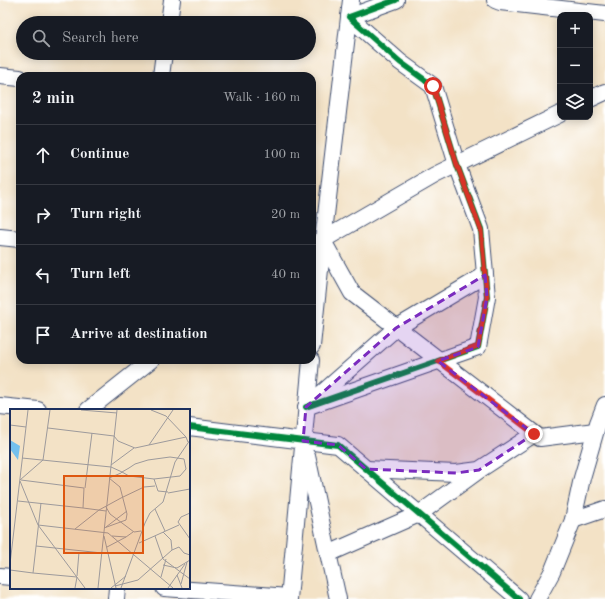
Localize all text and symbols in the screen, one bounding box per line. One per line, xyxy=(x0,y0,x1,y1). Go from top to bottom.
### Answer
map controls xyxy=(557,12,593,120)
button: + xyxy=(557,12,593,48)
search box xyxy=(16,16,316,60)
icon: search xyxy=(30,27,52,49)
text: Search here xyxy=(62,31,139,46)
button: − xyxy=(557,48,593,84)
route start xyxy=(424,77,442,95)
button: layers xyxy=(557,84,593,120)
text: 2 min xyxy=(32,90,75,107)
text: Walk · 160 m xyxy=(223,91,300,104)
icon: ahead xyxy=(32,144,54,166)
text: Continue xyxy=(70,147,129,162)
text: 100 m xyxy=(263,148,300,161)
icon: right xyxy=(32,204,54,226)
text: Turn right xyxy=(70,207,141,222)
text: 20 m xyxy=(271,208,300,221)
icon: left xyxy=(32,264,54,286)
text: Turn left xyxy=(70,267,130,282)
text: 40 m xyxy=(271,268,300,281)
icon: arrive xyxy=(32,324,54,346)
text: Arrive at destination xyxy=(70,327,208,342)
inset map xyxy=(10,409,190,589)
route end xyxy=(525,425,543,443)

